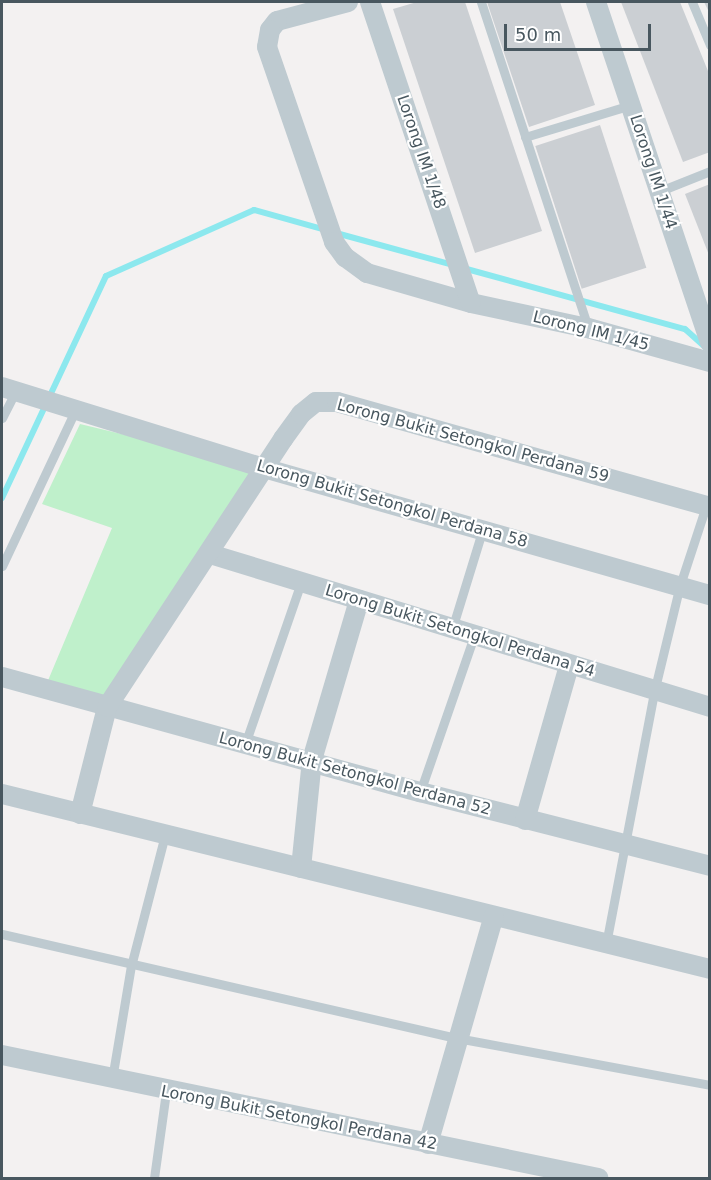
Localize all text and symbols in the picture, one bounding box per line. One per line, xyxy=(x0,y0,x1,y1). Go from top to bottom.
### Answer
scale bar xyxy=(507,12,654,50)
text: 50 m xyxy=(515,24,561,45)
street label: Lorong IM 1/48 xyxy=(392,92,450,212)
street label: Lorong IM 1/44 xyxy=(625,112,681,232)
street label: Lorong IM 1/45 xyxy=(531,307,651,355)
street label: Lorong Bukit Setongkol Perdana 59 xyxy=(335,395,611,487)
street label: Lorong Bukit Setongkol Perdana 58 xyxy=(254,456,530,552)
street label: Lorong Bukit Setongkol Perdana 54 xyxy=(323,581,597,681)
street label: Lorong Bukit Setongkol Perdana 52 xyxy=(217,728,493,820)
street label: Lorong Bukit Setongkol Perdana 42 xyxy=(159,1082,439,1154)

